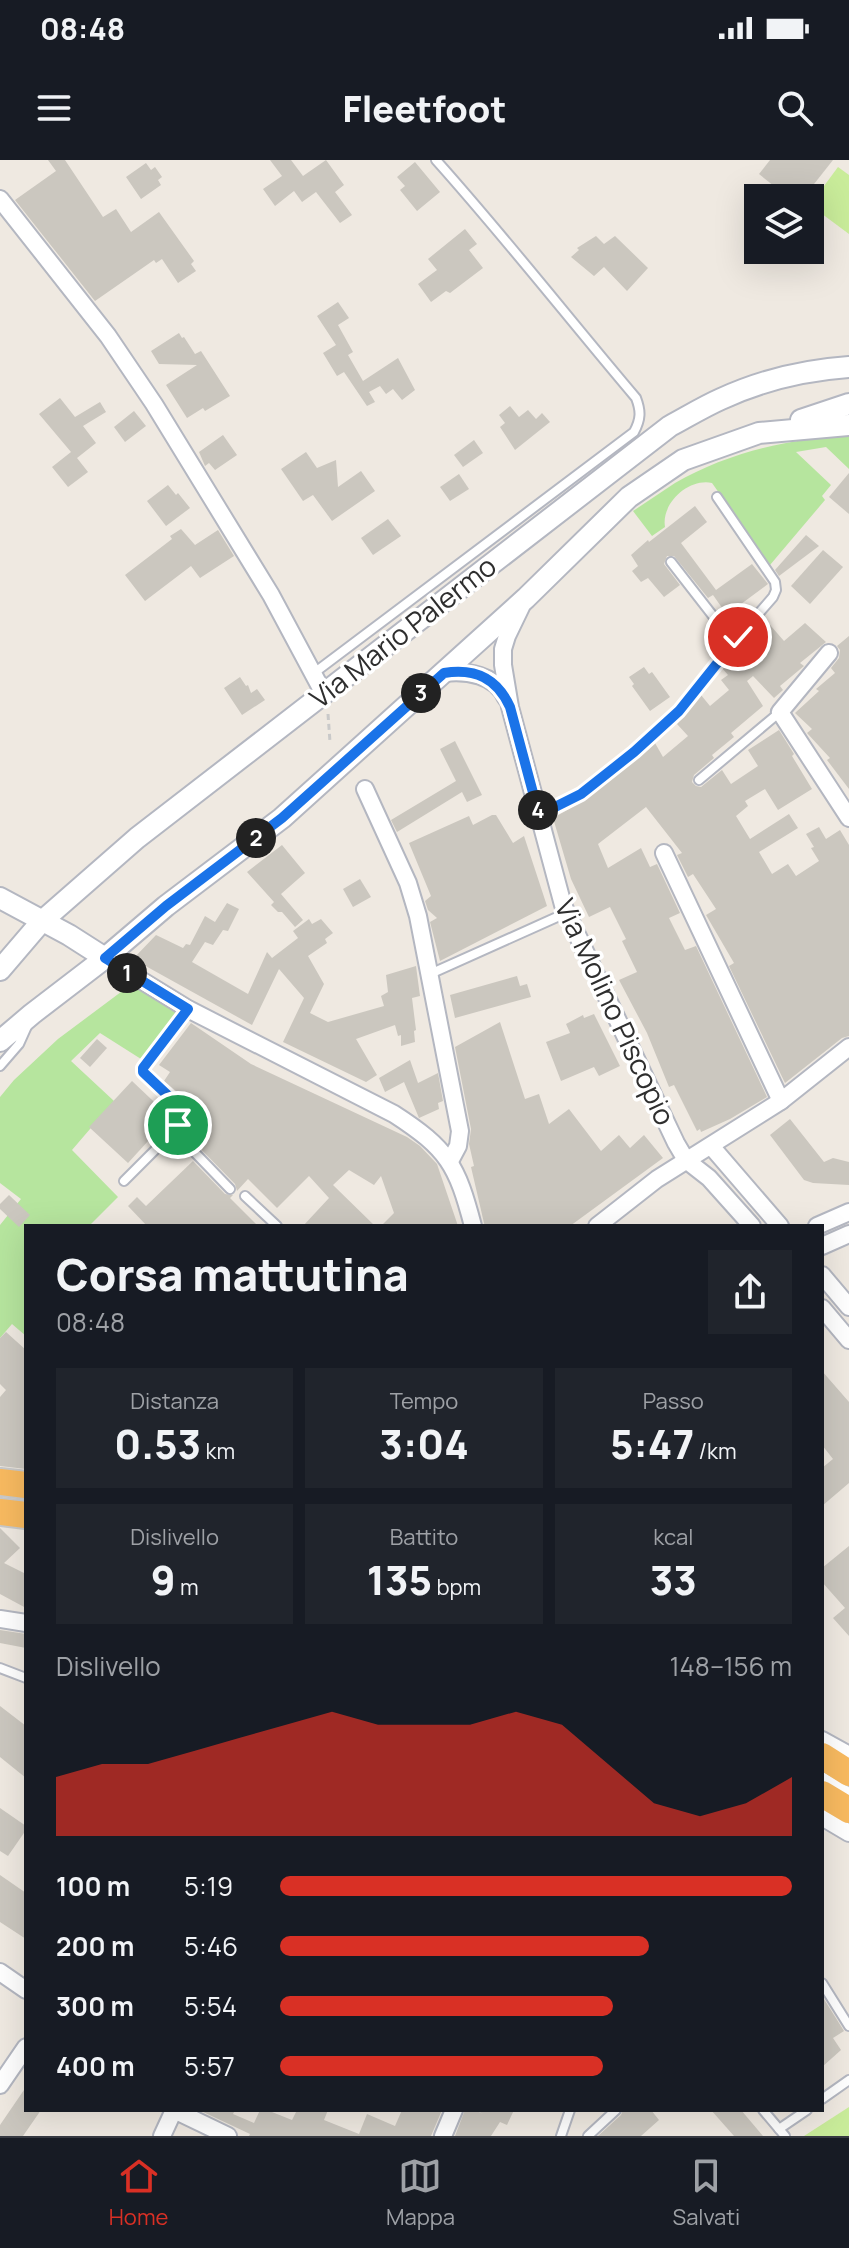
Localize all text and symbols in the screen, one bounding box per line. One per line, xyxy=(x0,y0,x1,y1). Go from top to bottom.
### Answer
text: 08:48 xyxy=(40,8,125,49)
text: Fleetfoot xyxy=(343,84,506,133)
icon: menu xyxy=(32,86,76,130)
icon: search xyxy=(773,86,817,130)
map controls xyxy=(744,184,824,264)
button: layers xyxy=(744,184,824,264)
street label: Via Mario Palermo xyxy=(301,546,503,716)
pin xyxy=(704,603,772,671)
icon: check xyxy=(716,615,760,659)
pin: 3 xyxy=(401,673,441,713)
text: 3 xyxy=(415,678,427,708)
pin: 4 xyxy=(518,790,558,830)
text: 4 xyxy=(531,795,545,825)
pin: 2 xyxy=(236,818,276,858)
text: 2 xyxy=(249,823,263,853)
street label: Via Molino Piscopio xyxy=(547,892,685,1131)
pin: 1 xyxy=(107,953,147,993)
text: 1 xyxy=(122,958,132,988)
pin xyxy=(144,1091,212,1159)
icon: arrive xyxy=(156,1103,200,1147)
text: Corsa mattutina xyxy=(56,1244,409,1304)
button: share xyxy=(708,1250,792,1334)
text: 08:48 xyxy=(56,1304,125,1340)
text: Distanza xyxy=(130,1386,219,1416)
text: Tempo xyxy=(390,1386,458,1416)
text: Passo xyxy=(643,1386,704,1416)
text: 0.53 xyxy=(114,1416,201,1471)
text: 3:04 xyxy=(379,1416,469,1471)
text: 5:47 xyxy=(610,1416,694,1471)
text: km xyxy=(201,1436,235,1466)
text: /km xyxy=(694,1436,737,1466)
text: Dislivello xyxy=(130,1522,219,1552)
text: Battito xyxy=(390,1522,458,1552)
text: kcal xyxy=(653,1522,693,1552)
text: 9 xyxy=(151,1552,176,1607)
text: 135 xyxy=(367,1552,432,1607)
text: 33 xyxy=(650,1552,697,1607)
text: m xyxy=(176,1572,199,1602)
text: bpm xyxy=(432,1572,481,1602)
text: Dislivello xyxy=(56,1648,161,1684)
text: 148–156 m xyxy=(669,1648,792,1684)
text: 100 m xyxy=(56,1868,130,1904)
text: 5:19 xyxy=(184,1868,233,1904)
text: 200 m xyxy=(56,1928,134,1964)
text: 5:46 xyxy=(184,1928,238,1964)
text: 300 m xyxy=(56,1988,134,2024)
text: 5:54 xyxy=(184,1988,237,2024)
text: 400 m xyxy=(56,2048,135,2084)
text: 5:57 xyxy=(184,2048,235,2084)
tab: Home xyxy=(109,2154,168,2232)
tab: Mappa xyxy=(386,2154,455,2232)
tab: Salvati xyxy=(673,2154,740,2232)

